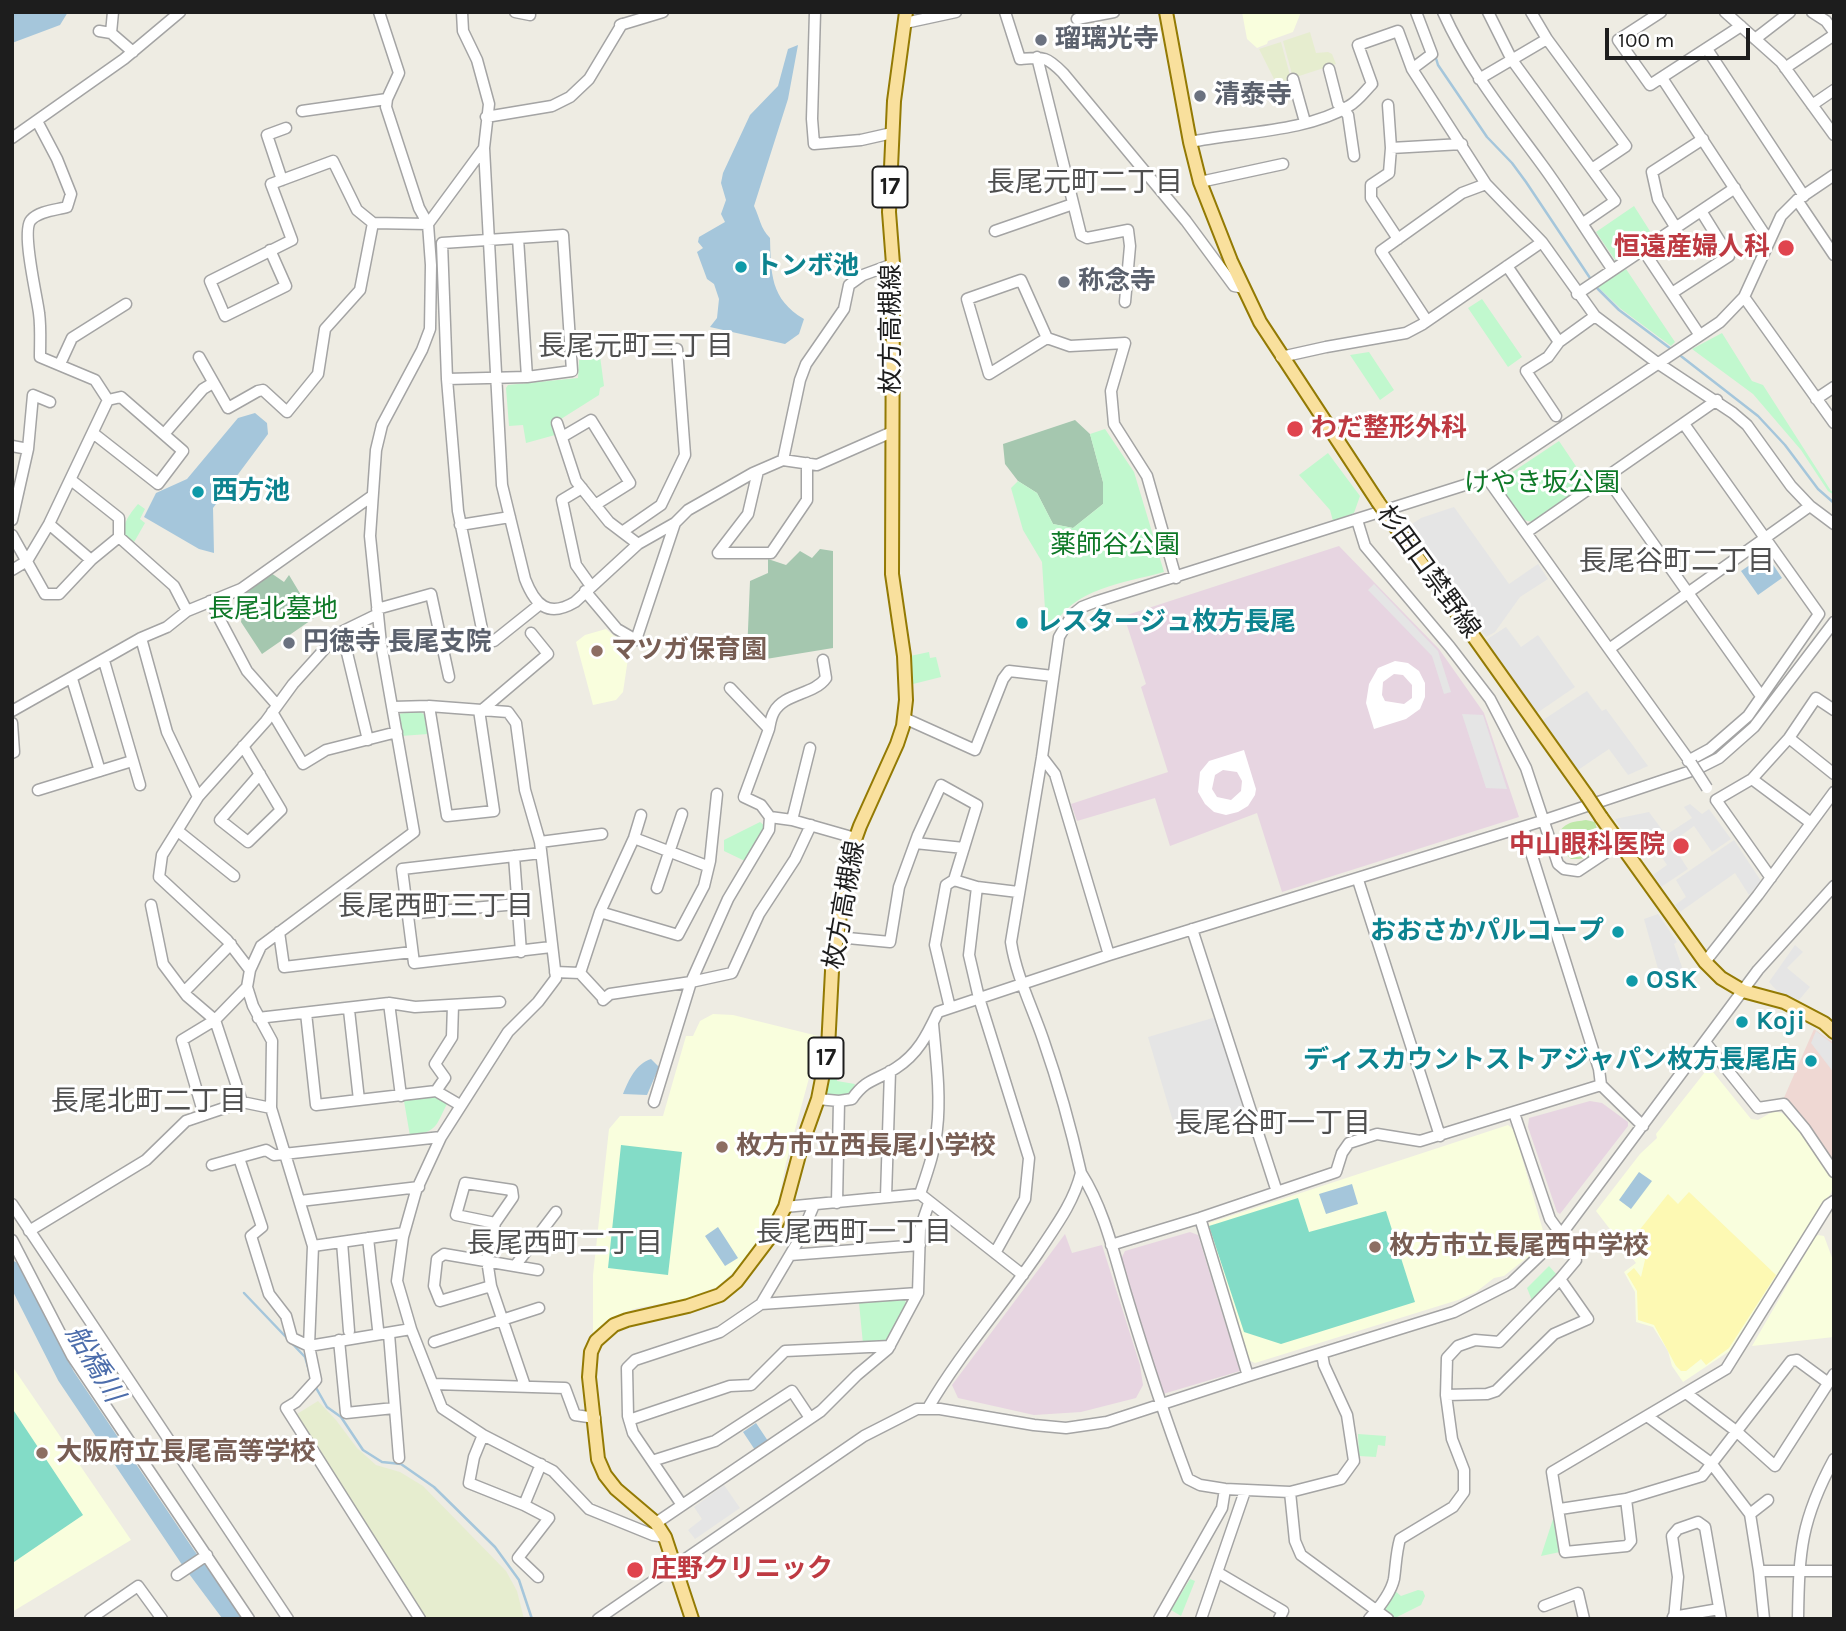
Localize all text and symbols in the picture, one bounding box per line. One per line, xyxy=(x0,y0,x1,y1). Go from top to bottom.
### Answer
scale bar xyxy=(1608,14,1753,58)
place label: 瑠璃光寺 xyxy=(1055,24,1159,56)
text: 100 m xyxy=(1618,28,1675,52)
marker: 瑠璃光寺 xyxy=(1033,32,1049,48)
place label: 清泰寺 xyxy=(1214,80,1292,112)
marker: 清泰寺 xyxy=(1192,88,1208,104)
district label: 長尾元町二丁目 xyxy=(987,166,1183,200)
road number: 17 xyxy=(872,167,908,208)
place label: 恒遠産婦人科 xyxy=(1614,232,1770,264)
marker: 恒遠産婦人科 xyxy=(1776,238,1796,258)
place label: トンボ池 xyxy=(755,251,859,283)
marker: トンボ池 xyxy=(733,259,749,275)
street label: 枚方高槻線 xyxy=(876,264,908,394)
place label: 称念寺 xyxy=(1078,266,1156,298)
marker: 称念寺 xyxy=(1056,274,1072,290)
district label: 長尾元町三丁目 xyxy=(538,330,734,364)
place label: わだ整形外科 xyxy=(1311,413,1467,445)
marker: わだ整形外科 xyxy=(1285,419,1305,439)
park label: けやき坂公園 xyxy=(1464,468,1620,500)
place label: 西方池 xyxy=(212,476,290,508)
marker: 西方池 xyxy=(190,484,206,500)
street label: 杉田口禁野線 xyxy=(1370,500,1486,644)
park label: 薬師谷公園 xyxy=(1050,530,1180,562)
district label: 長尾谷町二丁目 xyxy=(1579,545,1775,579)
park label: 長尾北墓地 xyxy=(208,594,338,626)
place label: レスタージュ枚方長尾 xyxy=(1036,607,1296,639)
marker: レスタージュ枚方長尾 xyxy=(1014,615,1030,631)
place label: 円徳寺 長尾支院 xyxy=(303,627,492,659)
marker: 円徳寺 長尾支院 xyxy=(281,635,297,651)
place label: マツガ保育園 xyxy=(611,635,767,667)
marker: マツガ保育園 xyxy=(589,643,605,659)
place label: 中山眼科医院 xyxy=(1509,830,1665,862)
marker: 中山眼科医院 xyxy=(1671,836,1691,856)
street label: 枚方高槻線 xyxy=(818,838,872,972)
district label: 長尾西町三丁目 xyxy=(338,890,534,924)
place label: おおさかパルコープ xyxy=(1370,916,1604,948)
marker: おおさかパルコープ xyxy=(1610,924,1626,940)
place label: OSK xyxy=(1646,965,1697,997)
marker: OSK xyxy=(1624,973,1640,989)
place label: Koji xyxy=(1756,1006,1805,1038)
marker: Koji xyxy=(1734,1014,1750,1030)
road number: 17 xyxy=(808,1038,844,1078)
place label: ディスカウントストアジャパン枚方長尾店 xyxy=(1303,1045,1797,1077)
marker: ディスカウントストアジャパン枚方長尾店 xyxy=(1803,1053,1819,1069)
district label: 長尾北町二丁目 xyxy=(51,1085,247,1119)
district label: 長尾谷町一丁目 xyxy=(1175,1107,1371,1141)
place label: 枚方市立西長尾小学校 xyxy=(736,1131,996,1163)
marker: 枚方市立西長尾小学校 xyxy=(714,1139,730,1155)
district label: 長尾西町一丁目 xyxy=(756,1216,952,1250)
district label: 長尾西町二丁目 xyxy=(467,1227,663,1261)
place label: 枚方市立長尾西中学校 xyxy=(1389,1231,1649,1263)
marker: 枚方市立長尾西中学校 xyxy=(1367,1239,1383,1255)
water label: 船橋川 xyxy=(58,1319,130,1409)
place label: 大阪府立長尾高等学校 xyxy=(56,1437,316,1469)
marker: 大阪府立長尾高等学校 xyxy=(34,1445,50,1461)
place label: 庄野クリニック xyxy=(651,1554,833,1586)
marker: 庄野クリニック xyxy=(625,1560,645,1580)

